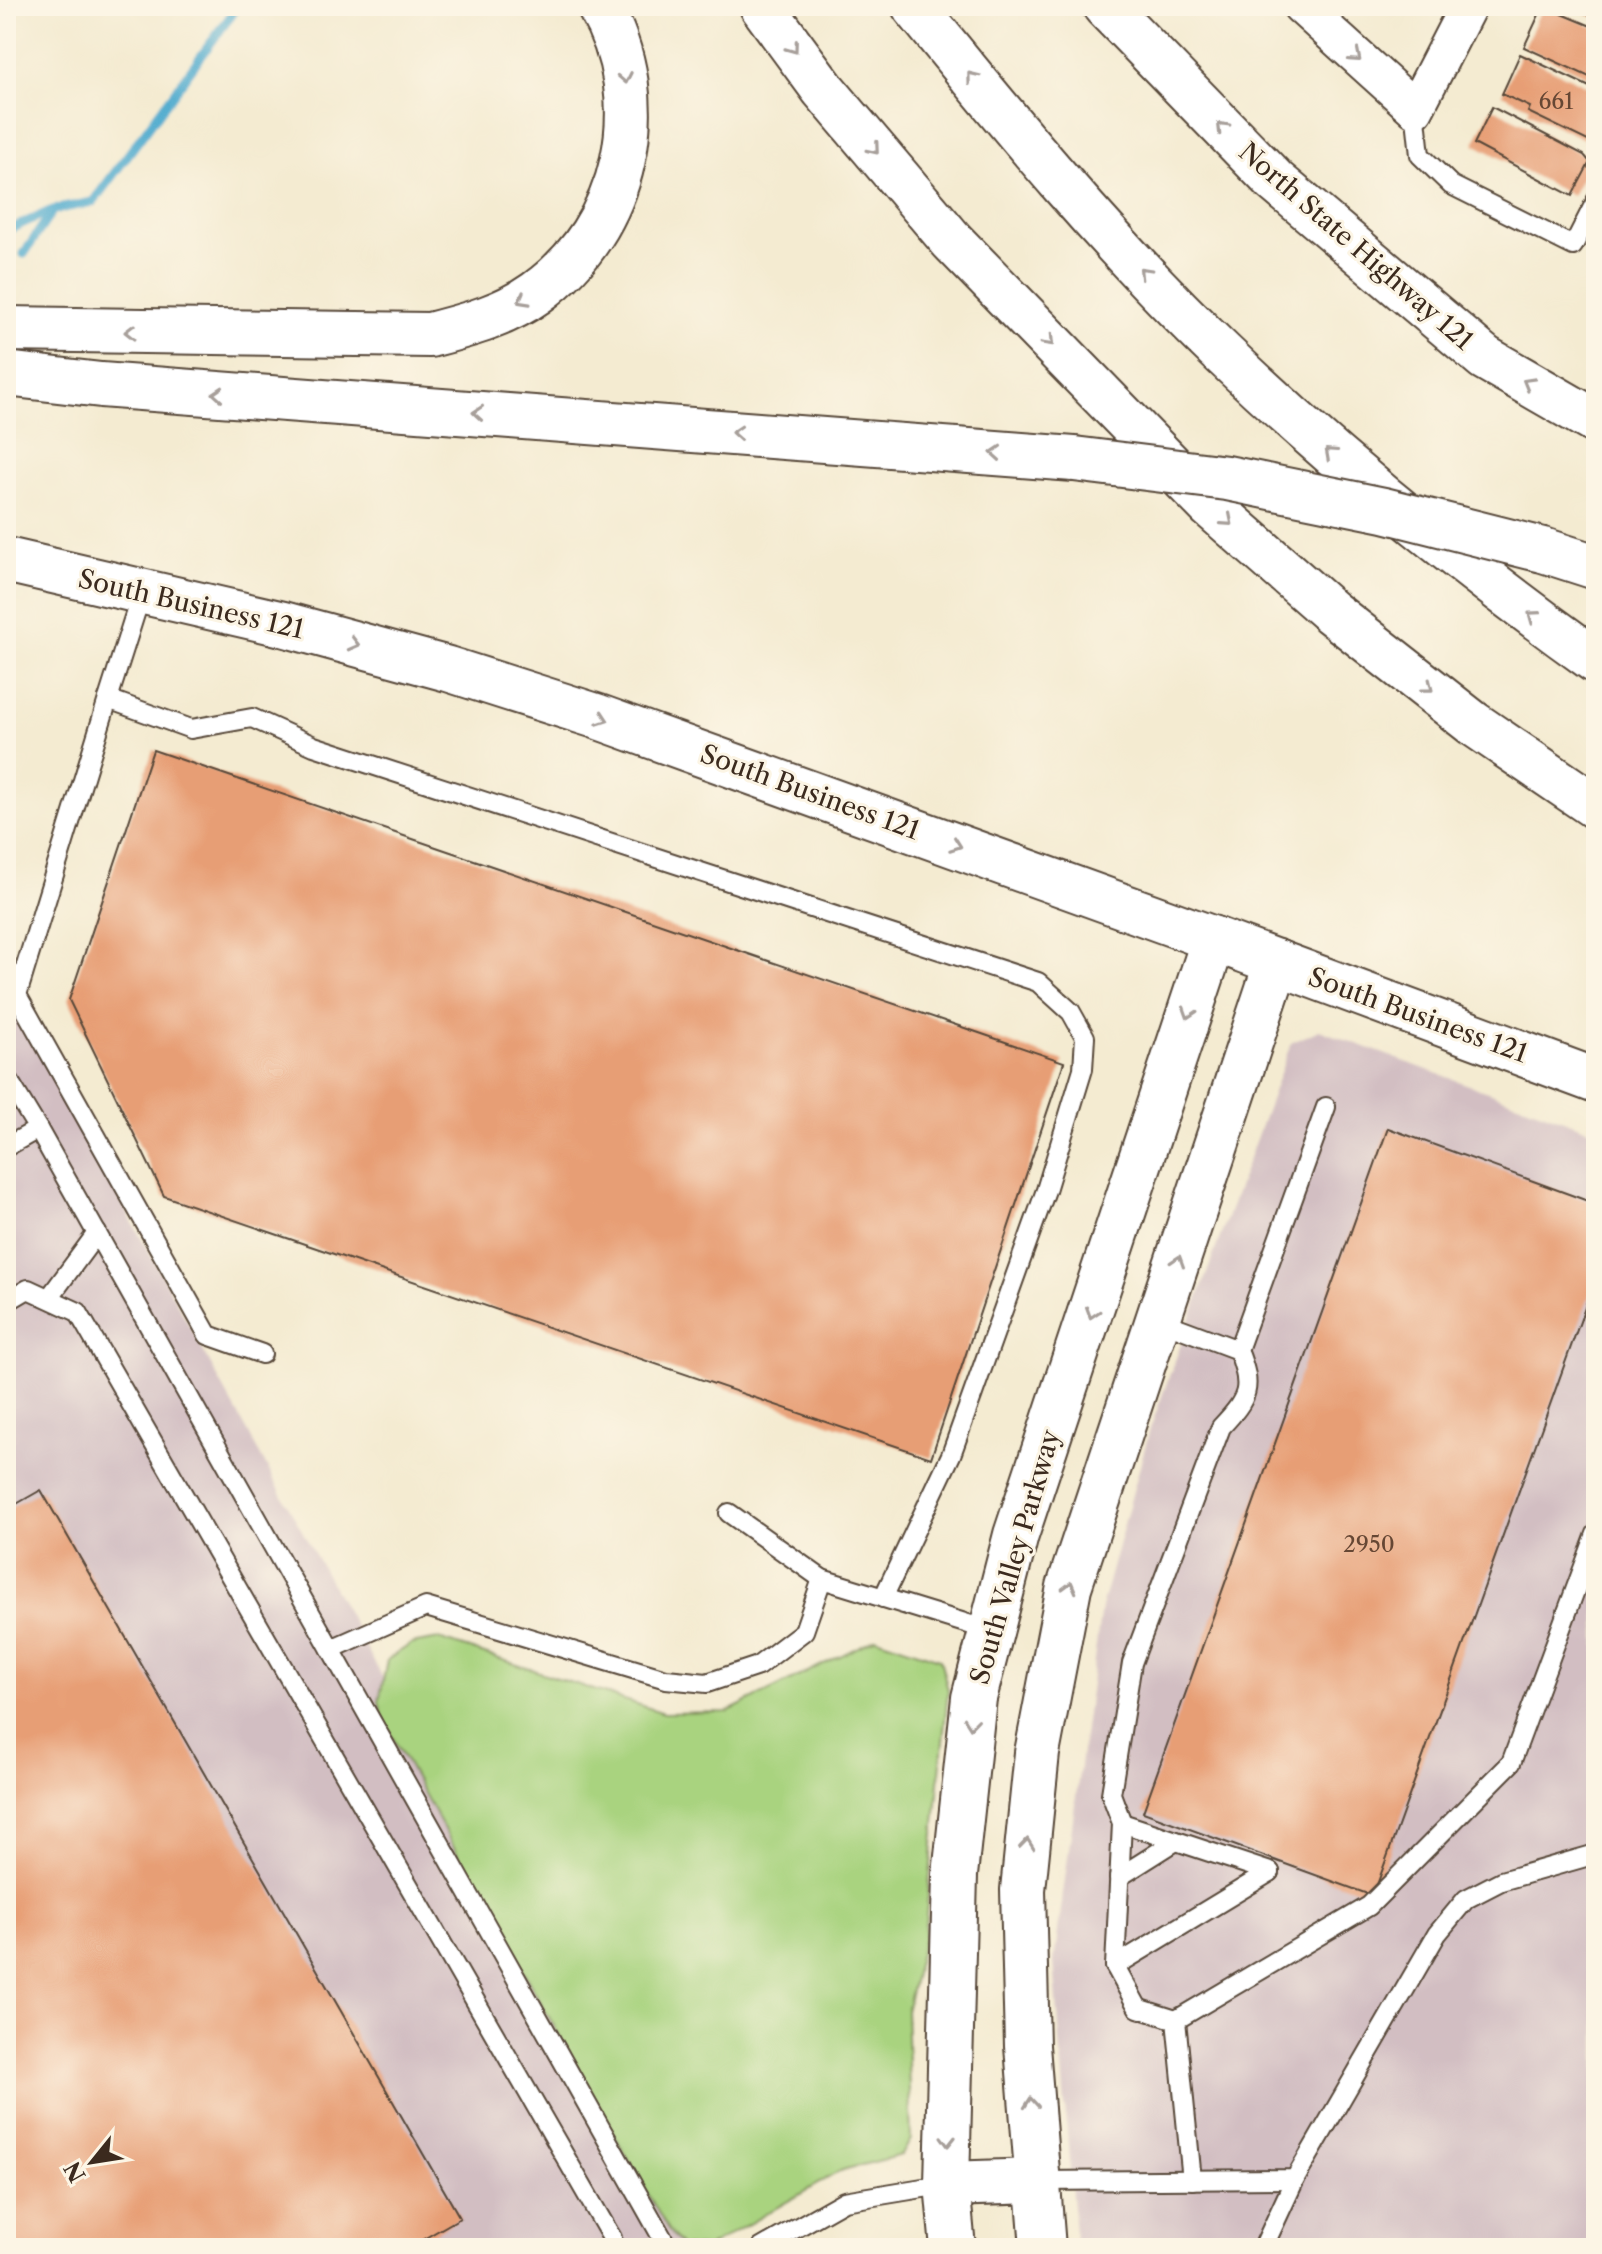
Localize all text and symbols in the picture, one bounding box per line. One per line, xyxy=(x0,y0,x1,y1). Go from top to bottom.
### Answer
one-way arrow xyxy=(783,39,798,53)
one-way arrow xyxy=(1347,48,1362,62)
one-way arrow xyxy=(967,71,981,86)
one-way arrow xyxy=(616,72,633,85)
house number: 661 xyxy=(1538,88,1574,115)
one-way arrow xyxy=(1217,122,1232,136)
street label: North State Highway 121 xyxy=(1232,136,1480,357)
one-way arrow xyxy=(864,139,879,154)
one-way arrow xyxy=(1138,267,1153,281)
one-way arrow xyxy=(517,290,531,306)
one-way arrow xyxy=(123,323,136,341)
one-way arrow xyxy=(1039,332,1054,346)
one-way arrow xyxy=(1522,377,1537,393)
one-way arrow xyxy=(211,385,224,402)
one-way arrow xyxy=(471,405,484,422)
one-way arrow xyxy=(730,425,743,442)
one-way arrow xyxy=(989,445,1002,462)
one-way arrow xyxy=(1325,448,1340,462)
one-way arrow xyxy=(1218,512,1233,526)
street label: South Business 121 xyxy=(75,562,307,646)
one-way arrow xyxy=(1527,611,1541,625)
one-way arrow xyxy=(347,635,361,651)
one-way arrow xyxy=(1419,678,1434,692)
one-way arrow xyxy=(595,709,609,725)
street label: South Business 121 xyxy=(696,738,924,846)
one-way arrow xyxy=(948,835,962,852)
street label: South Business 121 xyxy=(1304,961,1532,1069)
one-way arrow xyxy=(1183,1005,1199,1019)
one-way arrow xyxy=(1169,1255,1185,1268)
one-way arrow xyxy=(1085,1306,1101,1320)
street label: South Valley Parkway xyxy=(963,1426,1067,1688)
house number: 2950 xyxy=(1343,1531,1395,1558)
one-way arrow xyxy=(1060,1581,1077,1595)
one-way arrow xyxy=(963,1717,980,1730)
one-way arrow xyxy=(1019,1837,1036,1850)
one-way arrow xyxy=(1023,2096,1040,2109)
north arrow xyxy=(52,2122,132,2202)
one-way arrow xyxy=(939,2135,957,2148)
text: N xyxy=(59,2157,92,2187)

